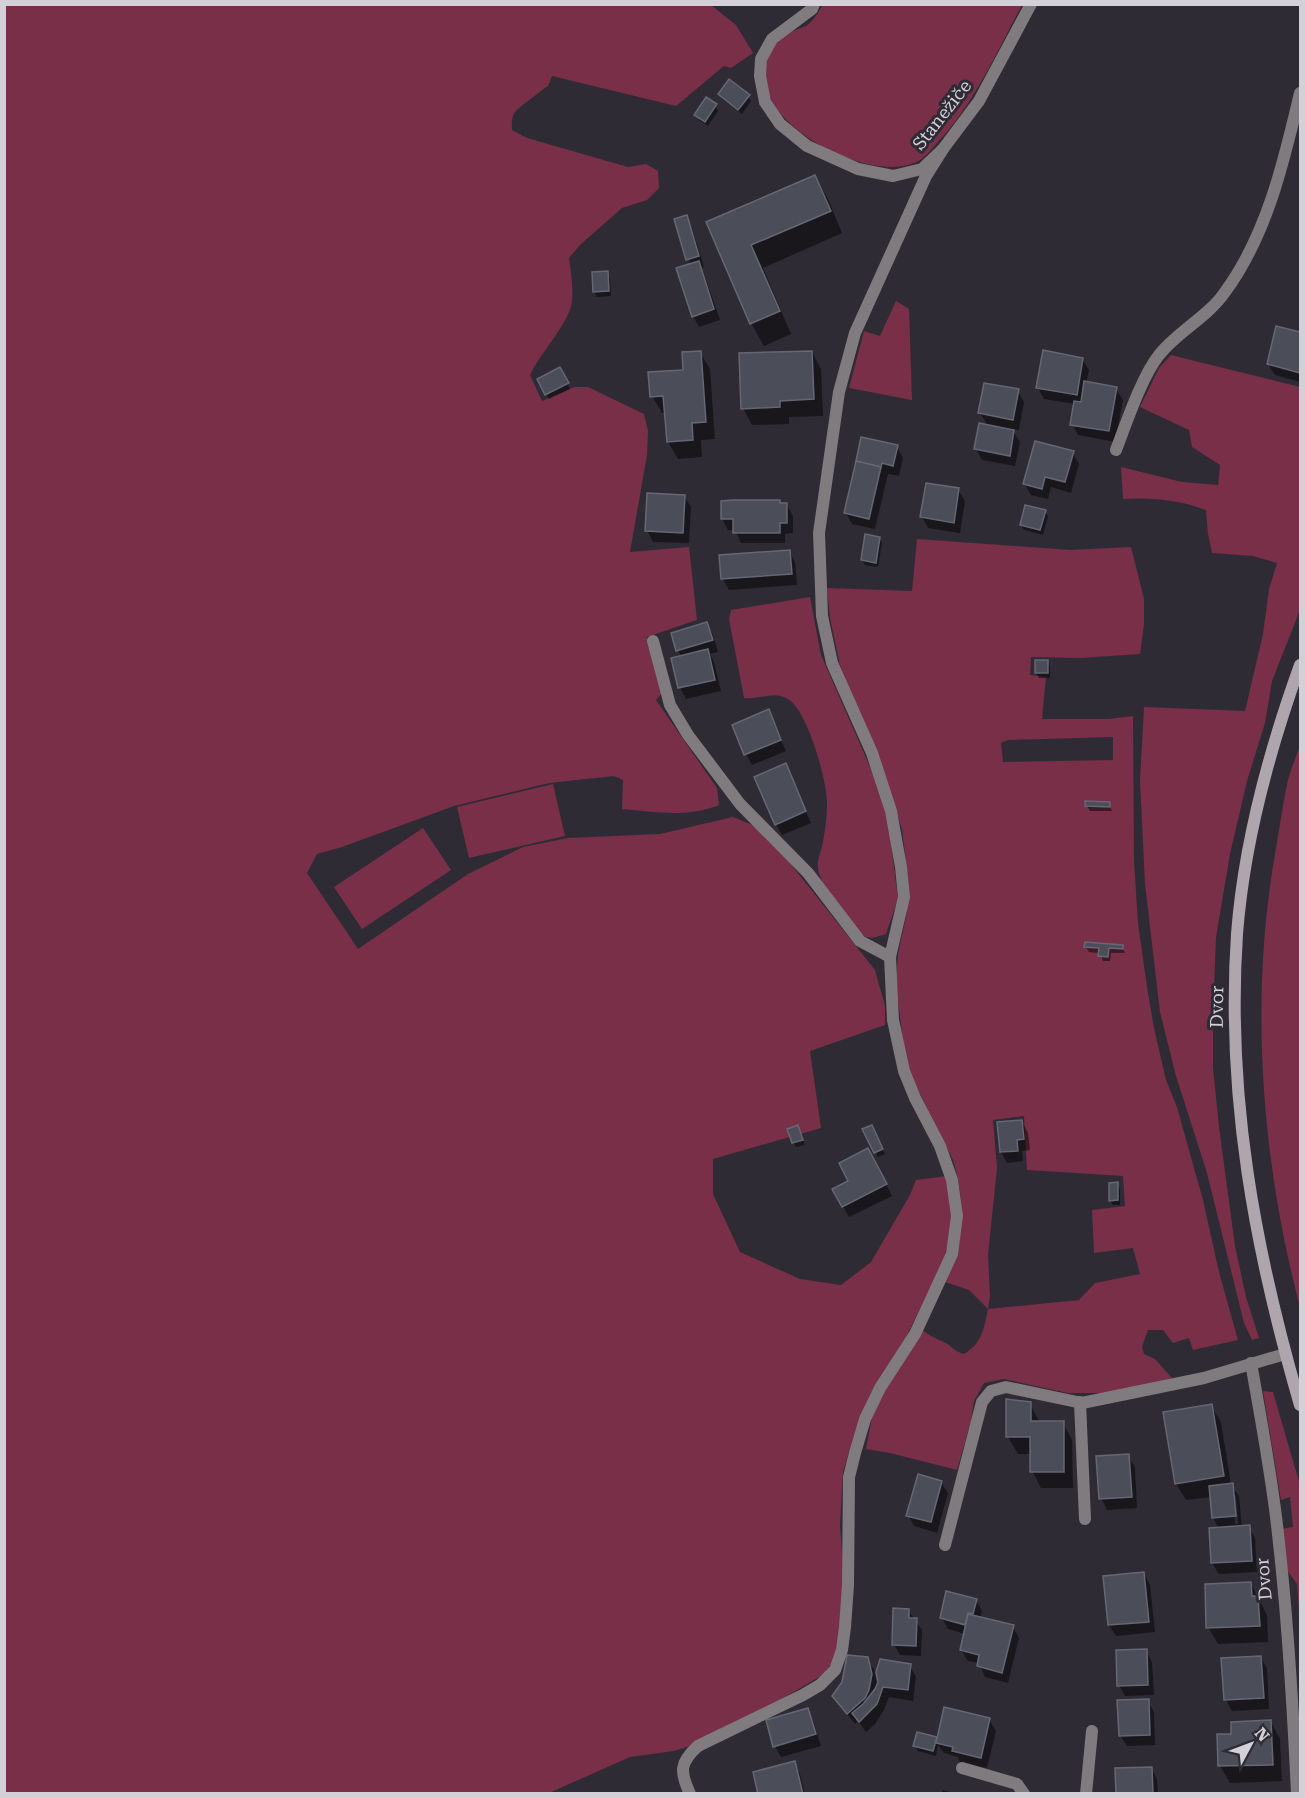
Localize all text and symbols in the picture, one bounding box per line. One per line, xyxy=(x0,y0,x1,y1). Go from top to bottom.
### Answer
street label: Stanežiče xyxy=(908,75,976,154)
street label: Dvor xyxy=(1206,986,1227,1028)
street label: Dvor xyxy=(1251,1557,1276,1601)
north arrow xyxy=(1221,1714,1281,1774)
text: N xyxy=(1251,1724,1273,1745)

